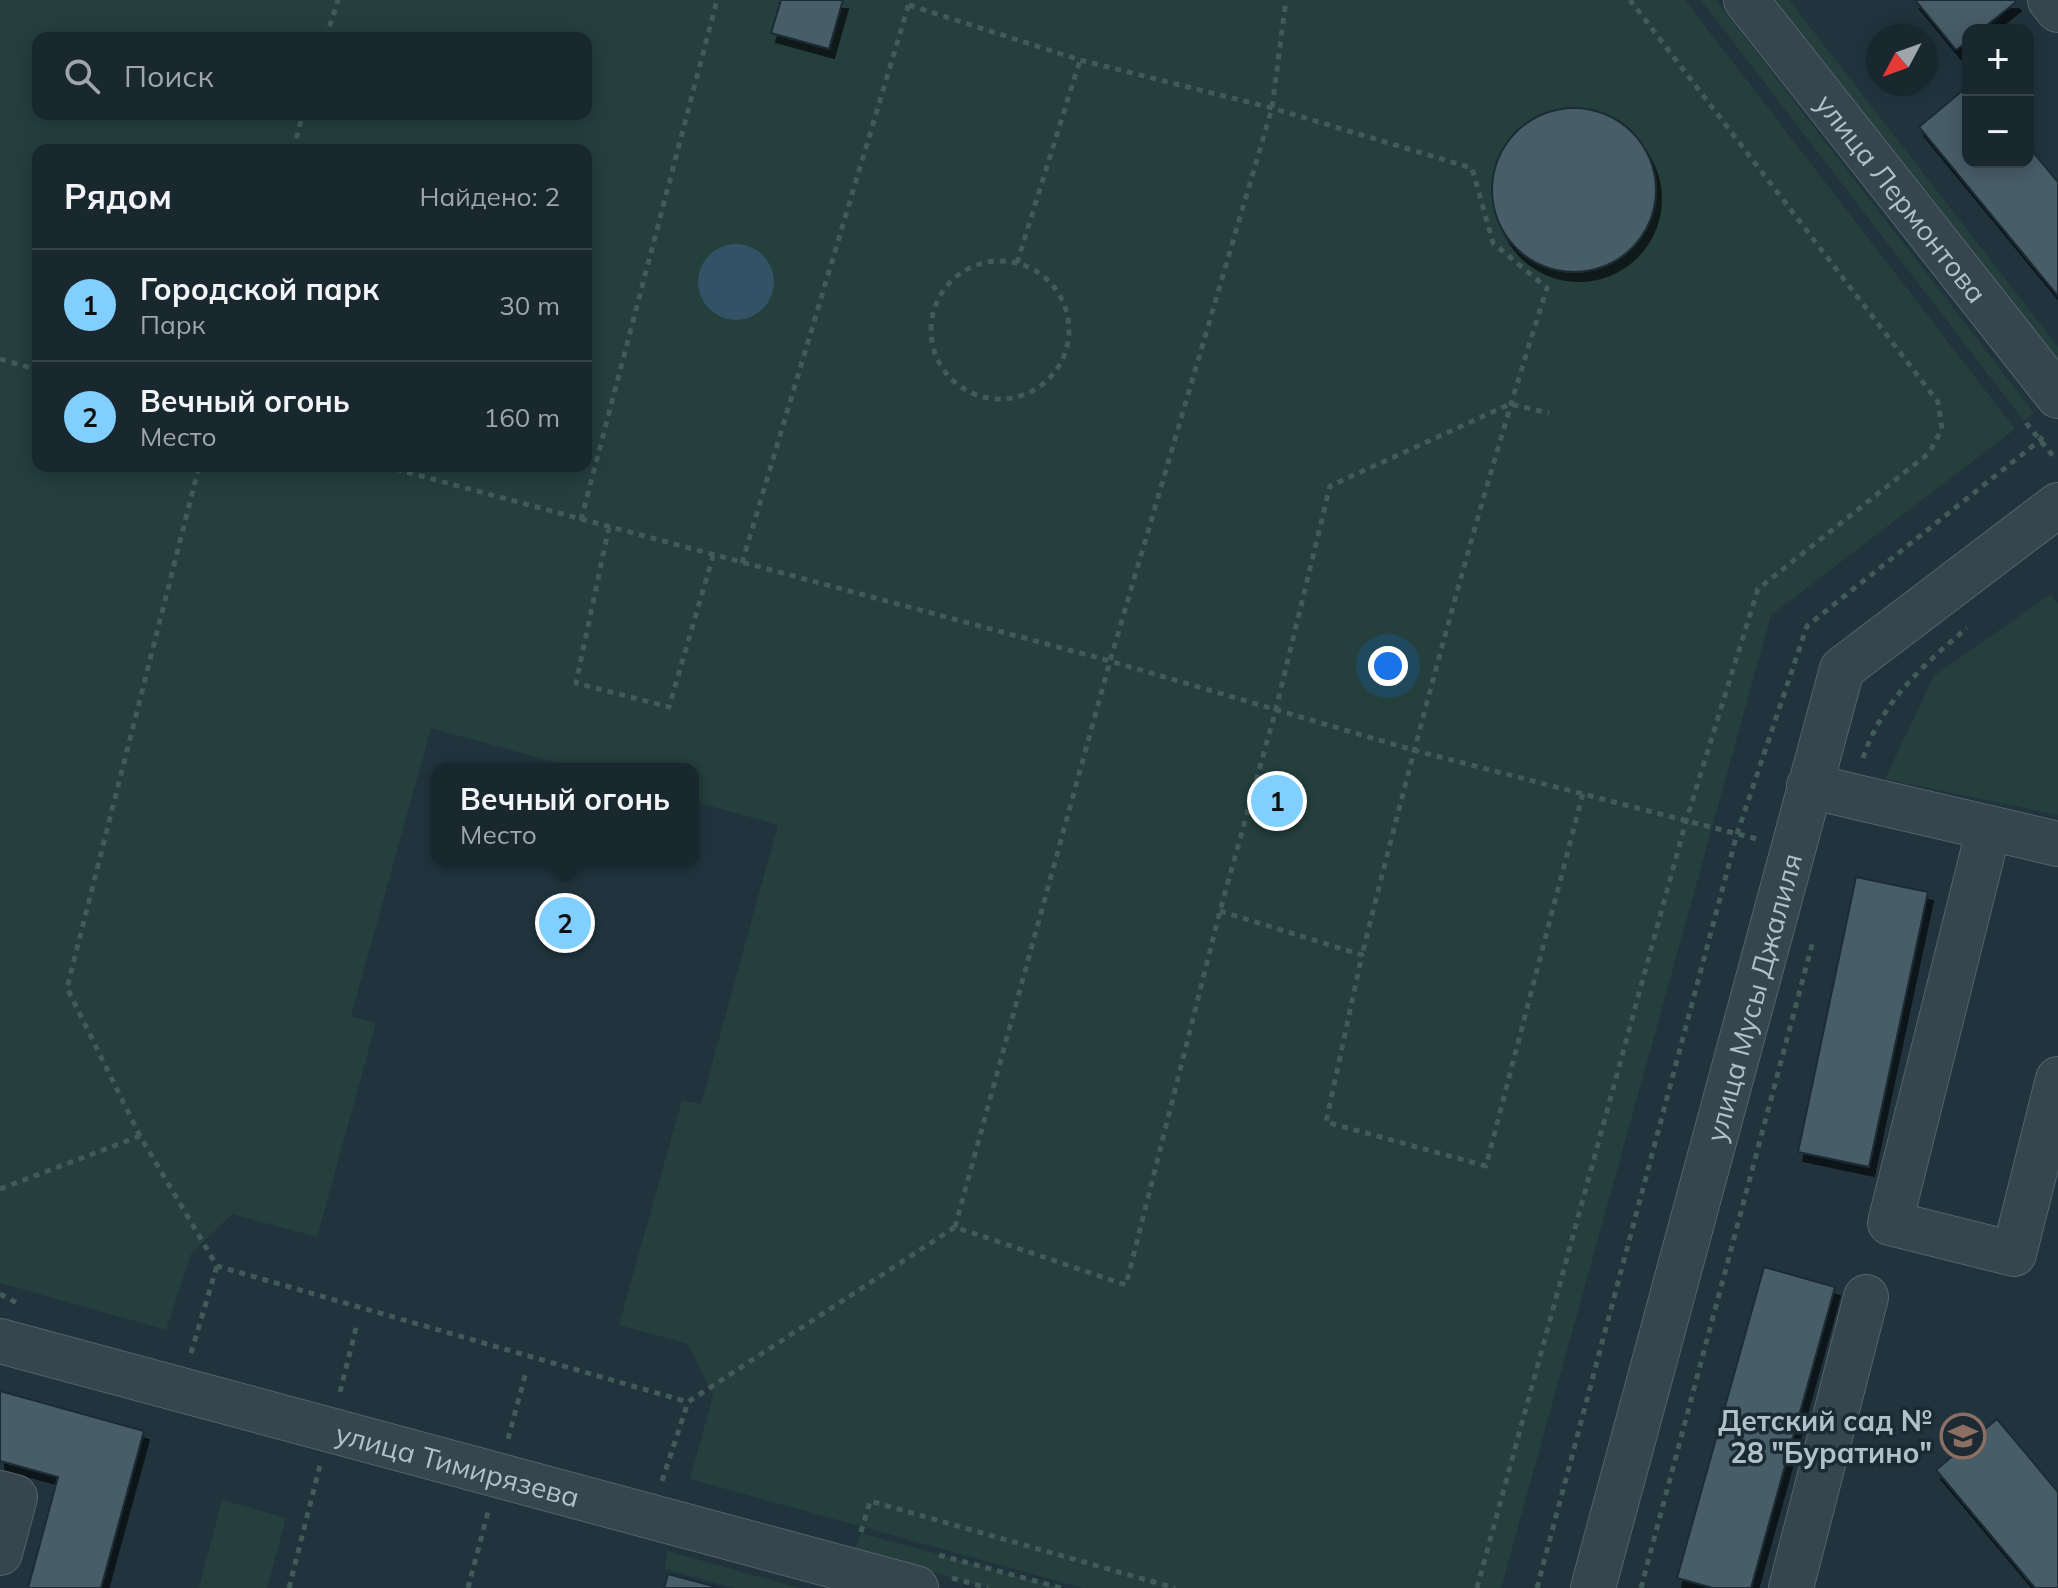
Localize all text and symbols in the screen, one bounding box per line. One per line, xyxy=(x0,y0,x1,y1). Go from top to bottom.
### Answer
north arrow xyxy=(1866,24,1938,96)
map controls xyxy=(1962,24,2034,168)
button: + xyxy=(1962,24,2034,96)
search box xyxy=(32,32,592,120)
icon: search xyxy=(60,54,104,98)
text: Поиск xyxy=(124,57,214,95)
street label: улица Лермонтова xyxy=(1809,86,1995,310)
button: − xyxy=(1962,96,2034,168)
text: Рядом xyxy=(64,175,172,218)
text: Найдено: 2 xyxy=(420,180,560,213)
text: Городской парк xyxy=(140,270,379,308)
text: 1 xyxy=(82,289,98,322)
text: 30 m xyxy=(499,289,560,322)
text: Парк xyxy=(140,308,206,341)
text: Вечный огонь xyxy=(140,382,350,420)
text: 2 xyxy=(82,401,98,434)
text: 160 m xyxy=(484,401,560,434)
text: Место xyxy=(140,420,217,453)
your location xyxy=(1368,646,1408,686)
popup xyxy=(431,763,699,867)
pin: 1 xyxy=(1251,771,1303,831)
text: Вечный огонь xyxy=(460,780,670,818)
text: Место xyxy=(460,818,537,851)
street label: улица Мусы Джалиля xyxy=(1697,849,1809,1145)
pin: 2 xyxy=(539,893,591,953)
place label: Детский сад № 28 "Буратино" xyxy=(1718,1403,1932,1470)
school or university icon: Детский сад № 28 "Буратино" xyxy=(1939,1412,1987,1460)
street label: улица Тимирязева xyxy=(332,1415,583,1514)

